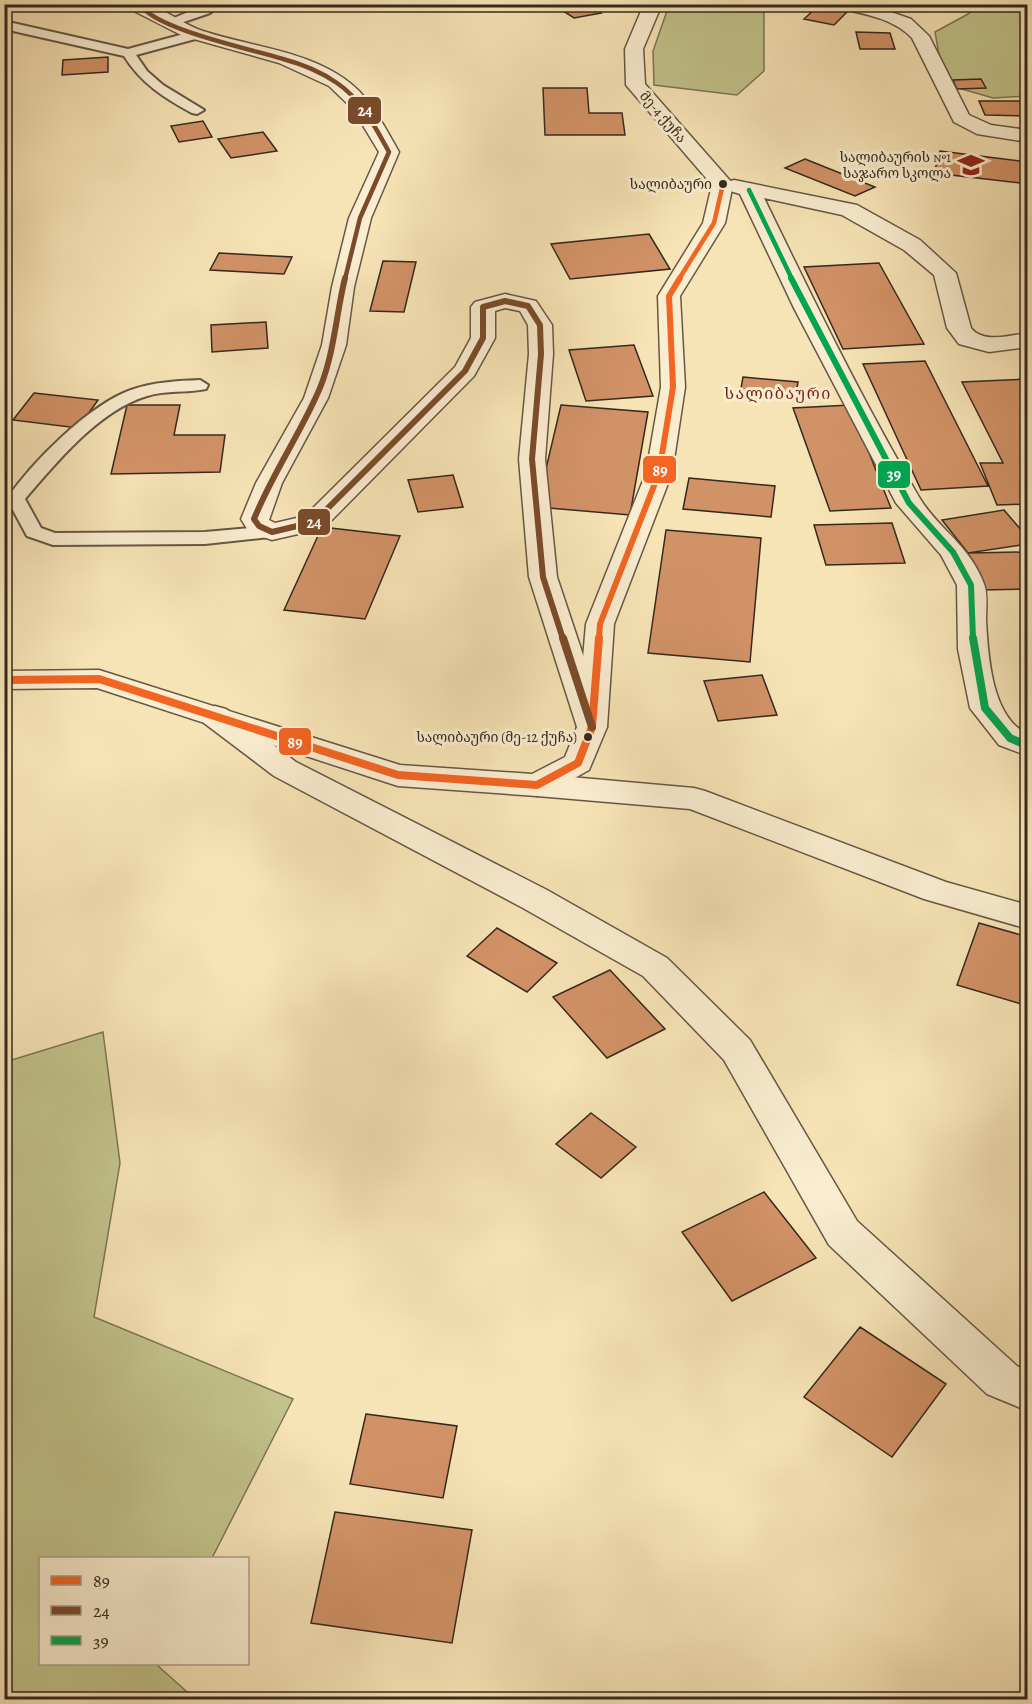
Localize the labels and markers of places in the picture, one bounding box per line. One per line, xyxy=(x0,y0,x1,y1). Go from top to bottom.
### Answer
place label: სალიბაურის №1 საჯარო სკოლა xyxy=(839,148,951,183)
school or university icon: სალიბაურის №1 საჯარო სკოლა xyxy=(956,150,986,180)
place label: სალიბაური xyxy=(630,175,712,194)
marker: სალიბაური xyxy=(717,178,729,190)
place label: სალიბაური (მე-12 ქუჩა) xyxy=(416,728,577,747)
marker: სალიბაური (მე-12 ქუჩა) xyxy=(582,731,594,743)

